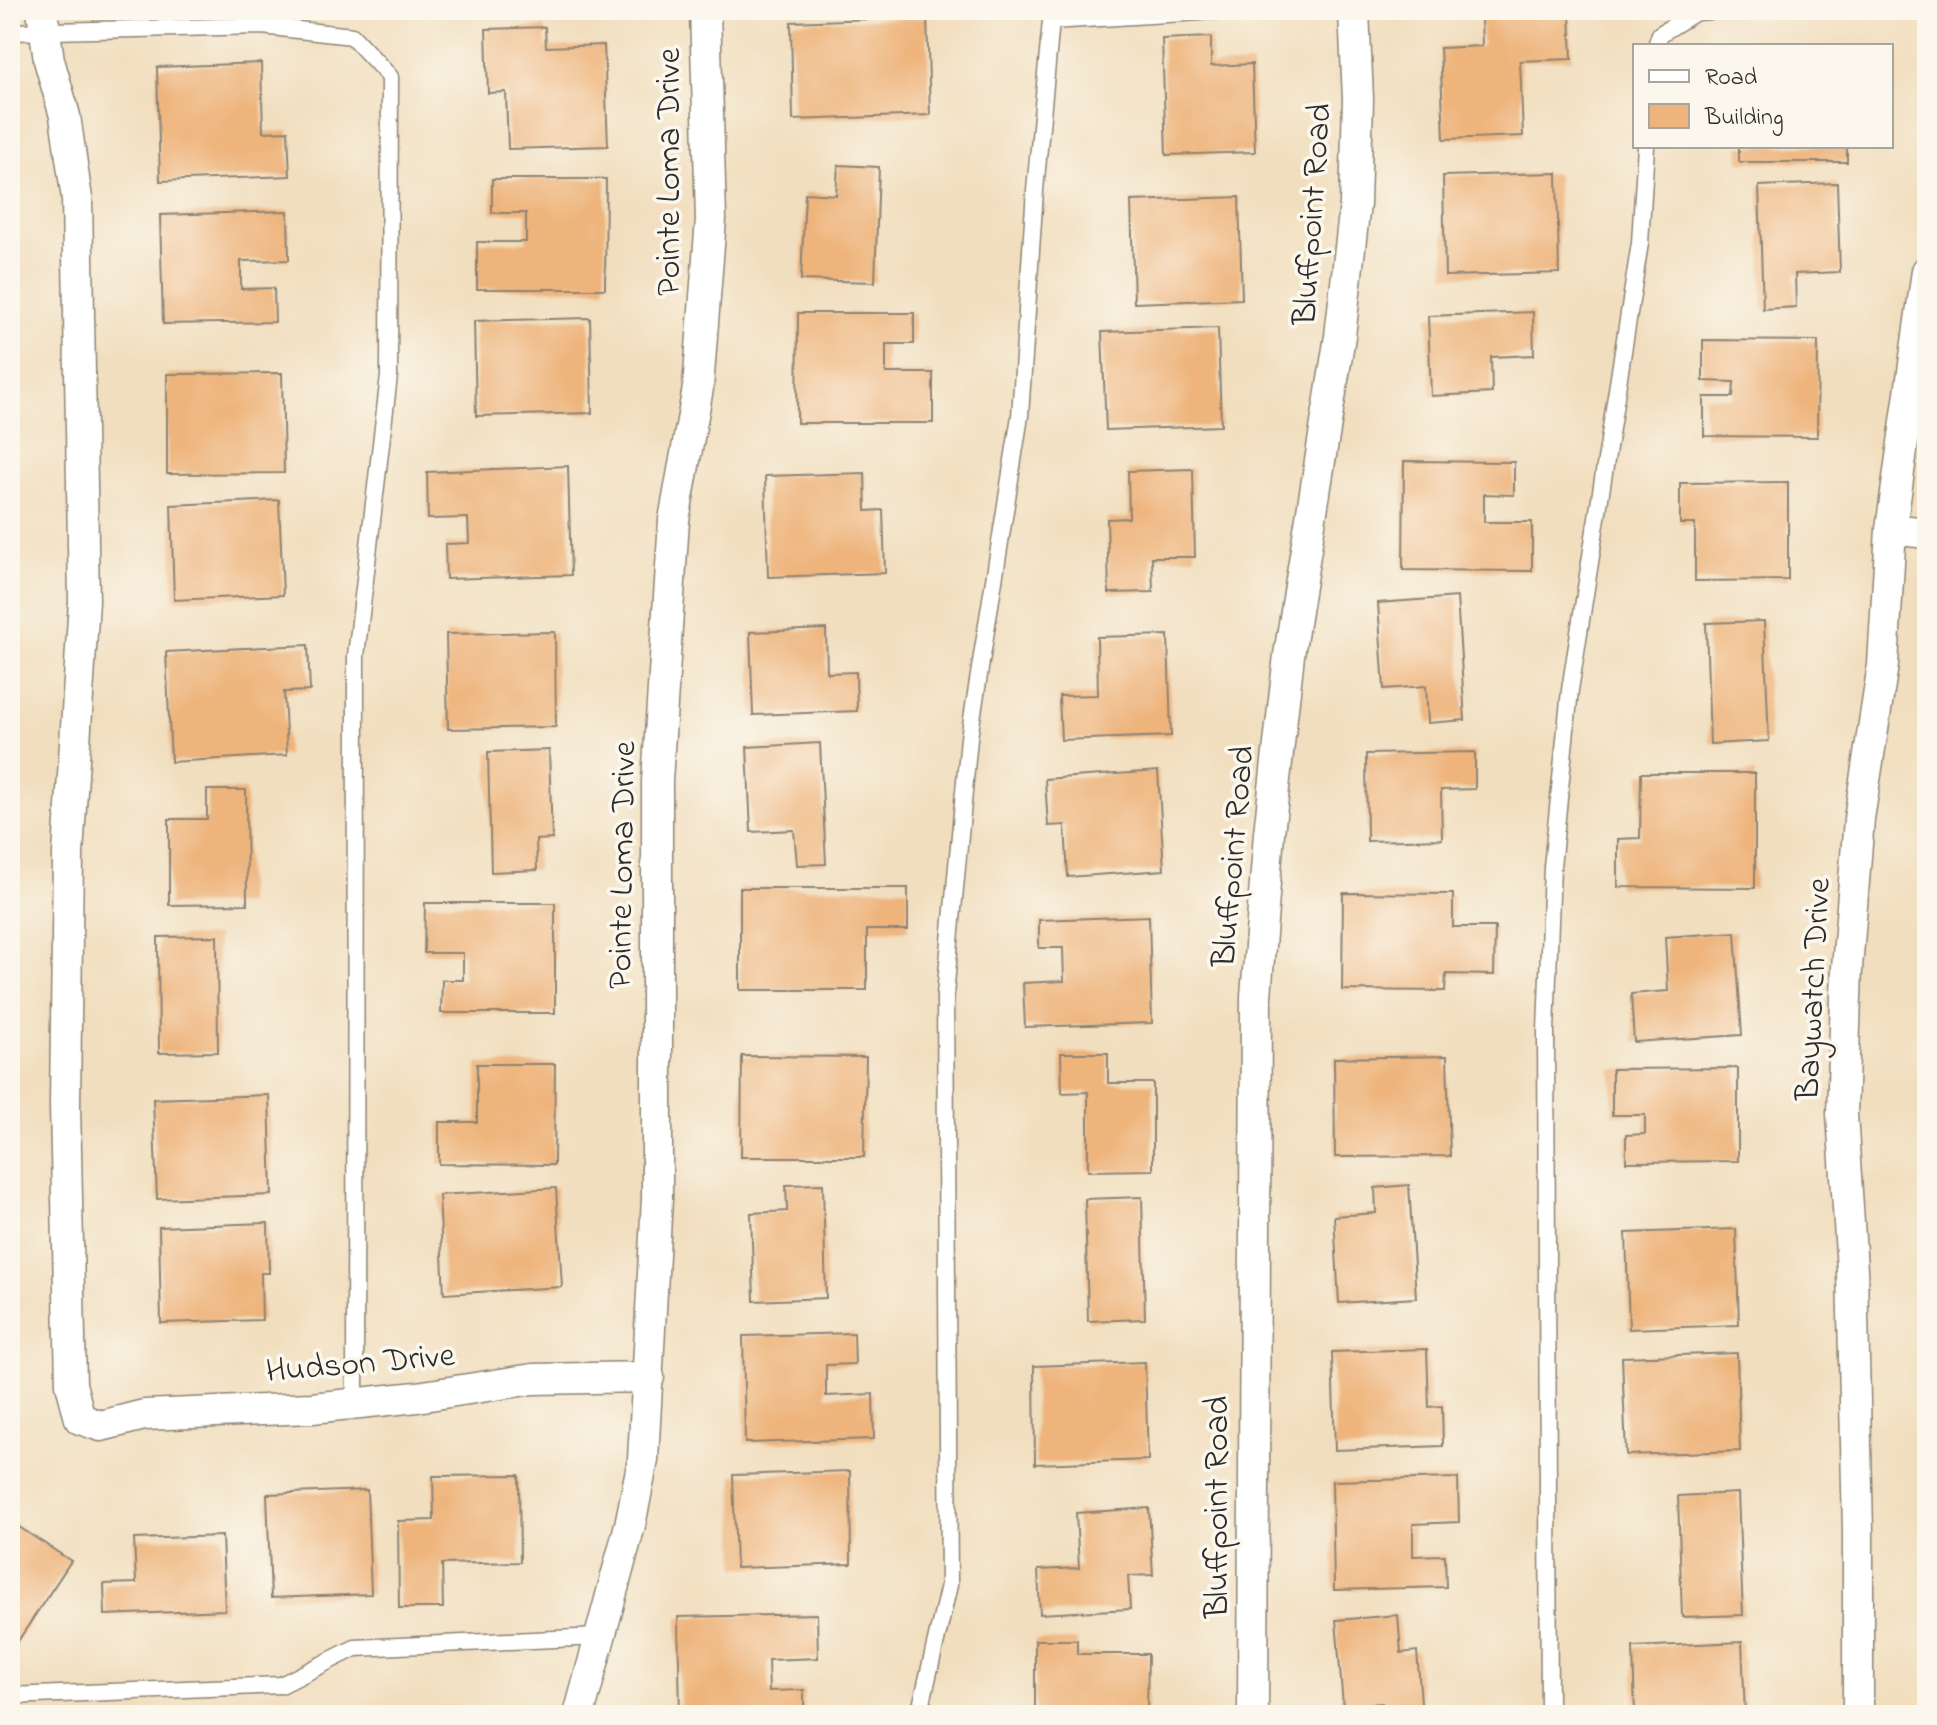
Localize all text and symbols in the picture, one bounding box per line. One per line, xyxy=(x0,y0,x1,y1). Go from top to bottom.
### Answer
legend xyxy=(1633,44,1893,148)
street label: Pointe Loma Drive xyxy=(646,47,696,296)
text: Road xyxy=(1705,61,1758,96)
text: Building xyxy=(1704,101,1784,136)
street label: Bluffpoint Road xyxy=(1281,102,1347,328)
street label: Pointe Loma Drive xyxy=(597,740,651,989)
street label: Bluffpoint Road xyxy=(1200,743,1270,970)
street label: Baywatch Drive xyxy=(1784,876,1846,1103)
street label: Hudson Drive xyxy=(264,1332,458,1398)
street label: Bluffpoint Road xyxy=(1194,1396,1244,1619)

